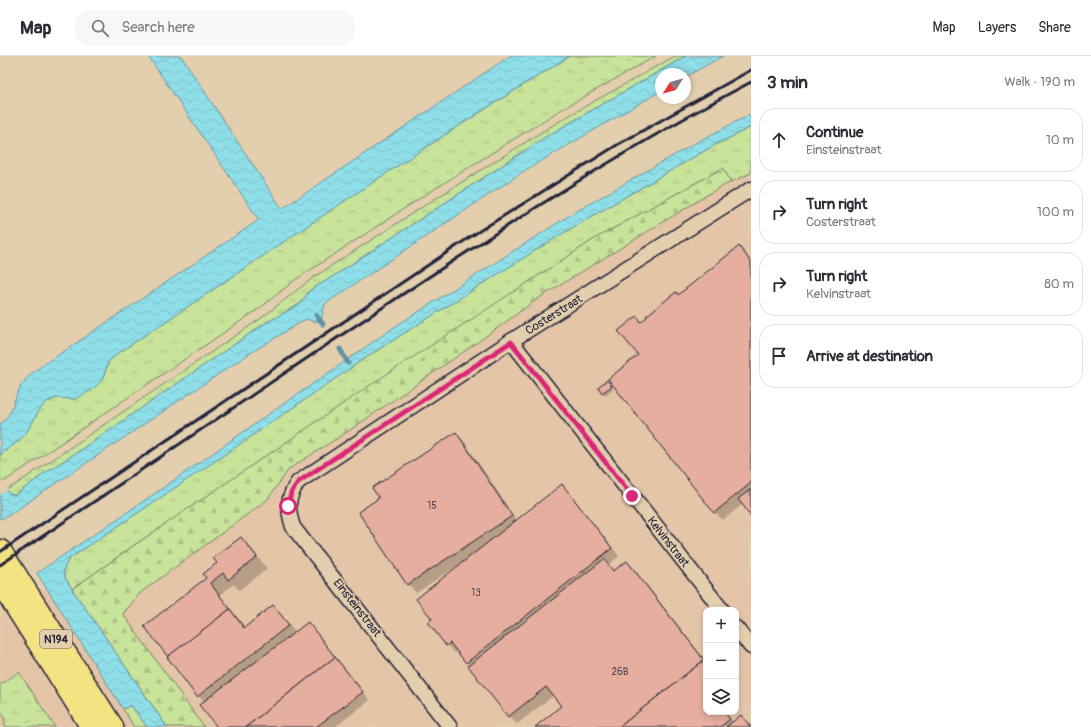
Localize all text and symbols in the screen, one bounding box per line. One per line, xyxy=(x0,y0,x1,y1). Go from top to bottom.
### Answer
search box xyxy=(75,10,355,46)
text: Map xyxy=(20,16,51,40)
icon: search xyxy=(89,17,111,39)
text: Search here xyxy=(121,18,195,37)
text: Map xyxy=(933,19,956,36)
text: Layers xyxy=(978,19,1016,36)
text: Share xyxy=(1038,19,1071,36)
north arrow xyxy=(655,68,691,104)
text: 3 min xyxy=(767,72,808,93)
text: Walk · 190 m xyxy=(1004,74,1075,90)
text: Continue xyxy=(806,123,864,142)
icon: ahead xyxy=(768,129,790,151)
text: 10 m xyxy=(1046,132,1074,148)
text: Einsteinstraat xyxy=(806,142,881,158)
text: Turn right xyxy=(806,195,867,214)
icon: right xyxy=(768,201,790,223)
text: 100 m xyxy=(1037,204,1074,220)
text: Costerstraat xyxy=(806,214,876,230)
text: Turn right xyxy=(806,267,867,286)
icon: right xyxy=(768,273,790,295)
text: 80 m xyxy=(1044,276,1074,292)
text: Kelvinstraat xyxy=(806,286,871,302)
street label: Costerstraat xyxy=(523,291,585,338)
icon: arrive xyxy=(768,345,790,367)
text: Arrive at destination xyxy=(806,347,933,366)
route end xyxy=(623,487,641,505)
route start xyxy=(279,497,297,515)
house number: 15 xyxy=(427,500,437,512)
street label: Kelvinstraat xyxy=(644,514,693,570)
street label: Einsteinstraat xyxy=(330,576,384,640)
house number: 13 xyxy=(471,587,481,599)
map controls xyxy=(703,607,739,715)
button: + xyxy=(703,607,739,643)
road number: N194 xyxy=(40,630,72,648)
button: − xyxy=(703,643,739,679)
house number: 26B xyxy=(611,666,629,678)
button: layers xyxy=(703,679,739,715)

